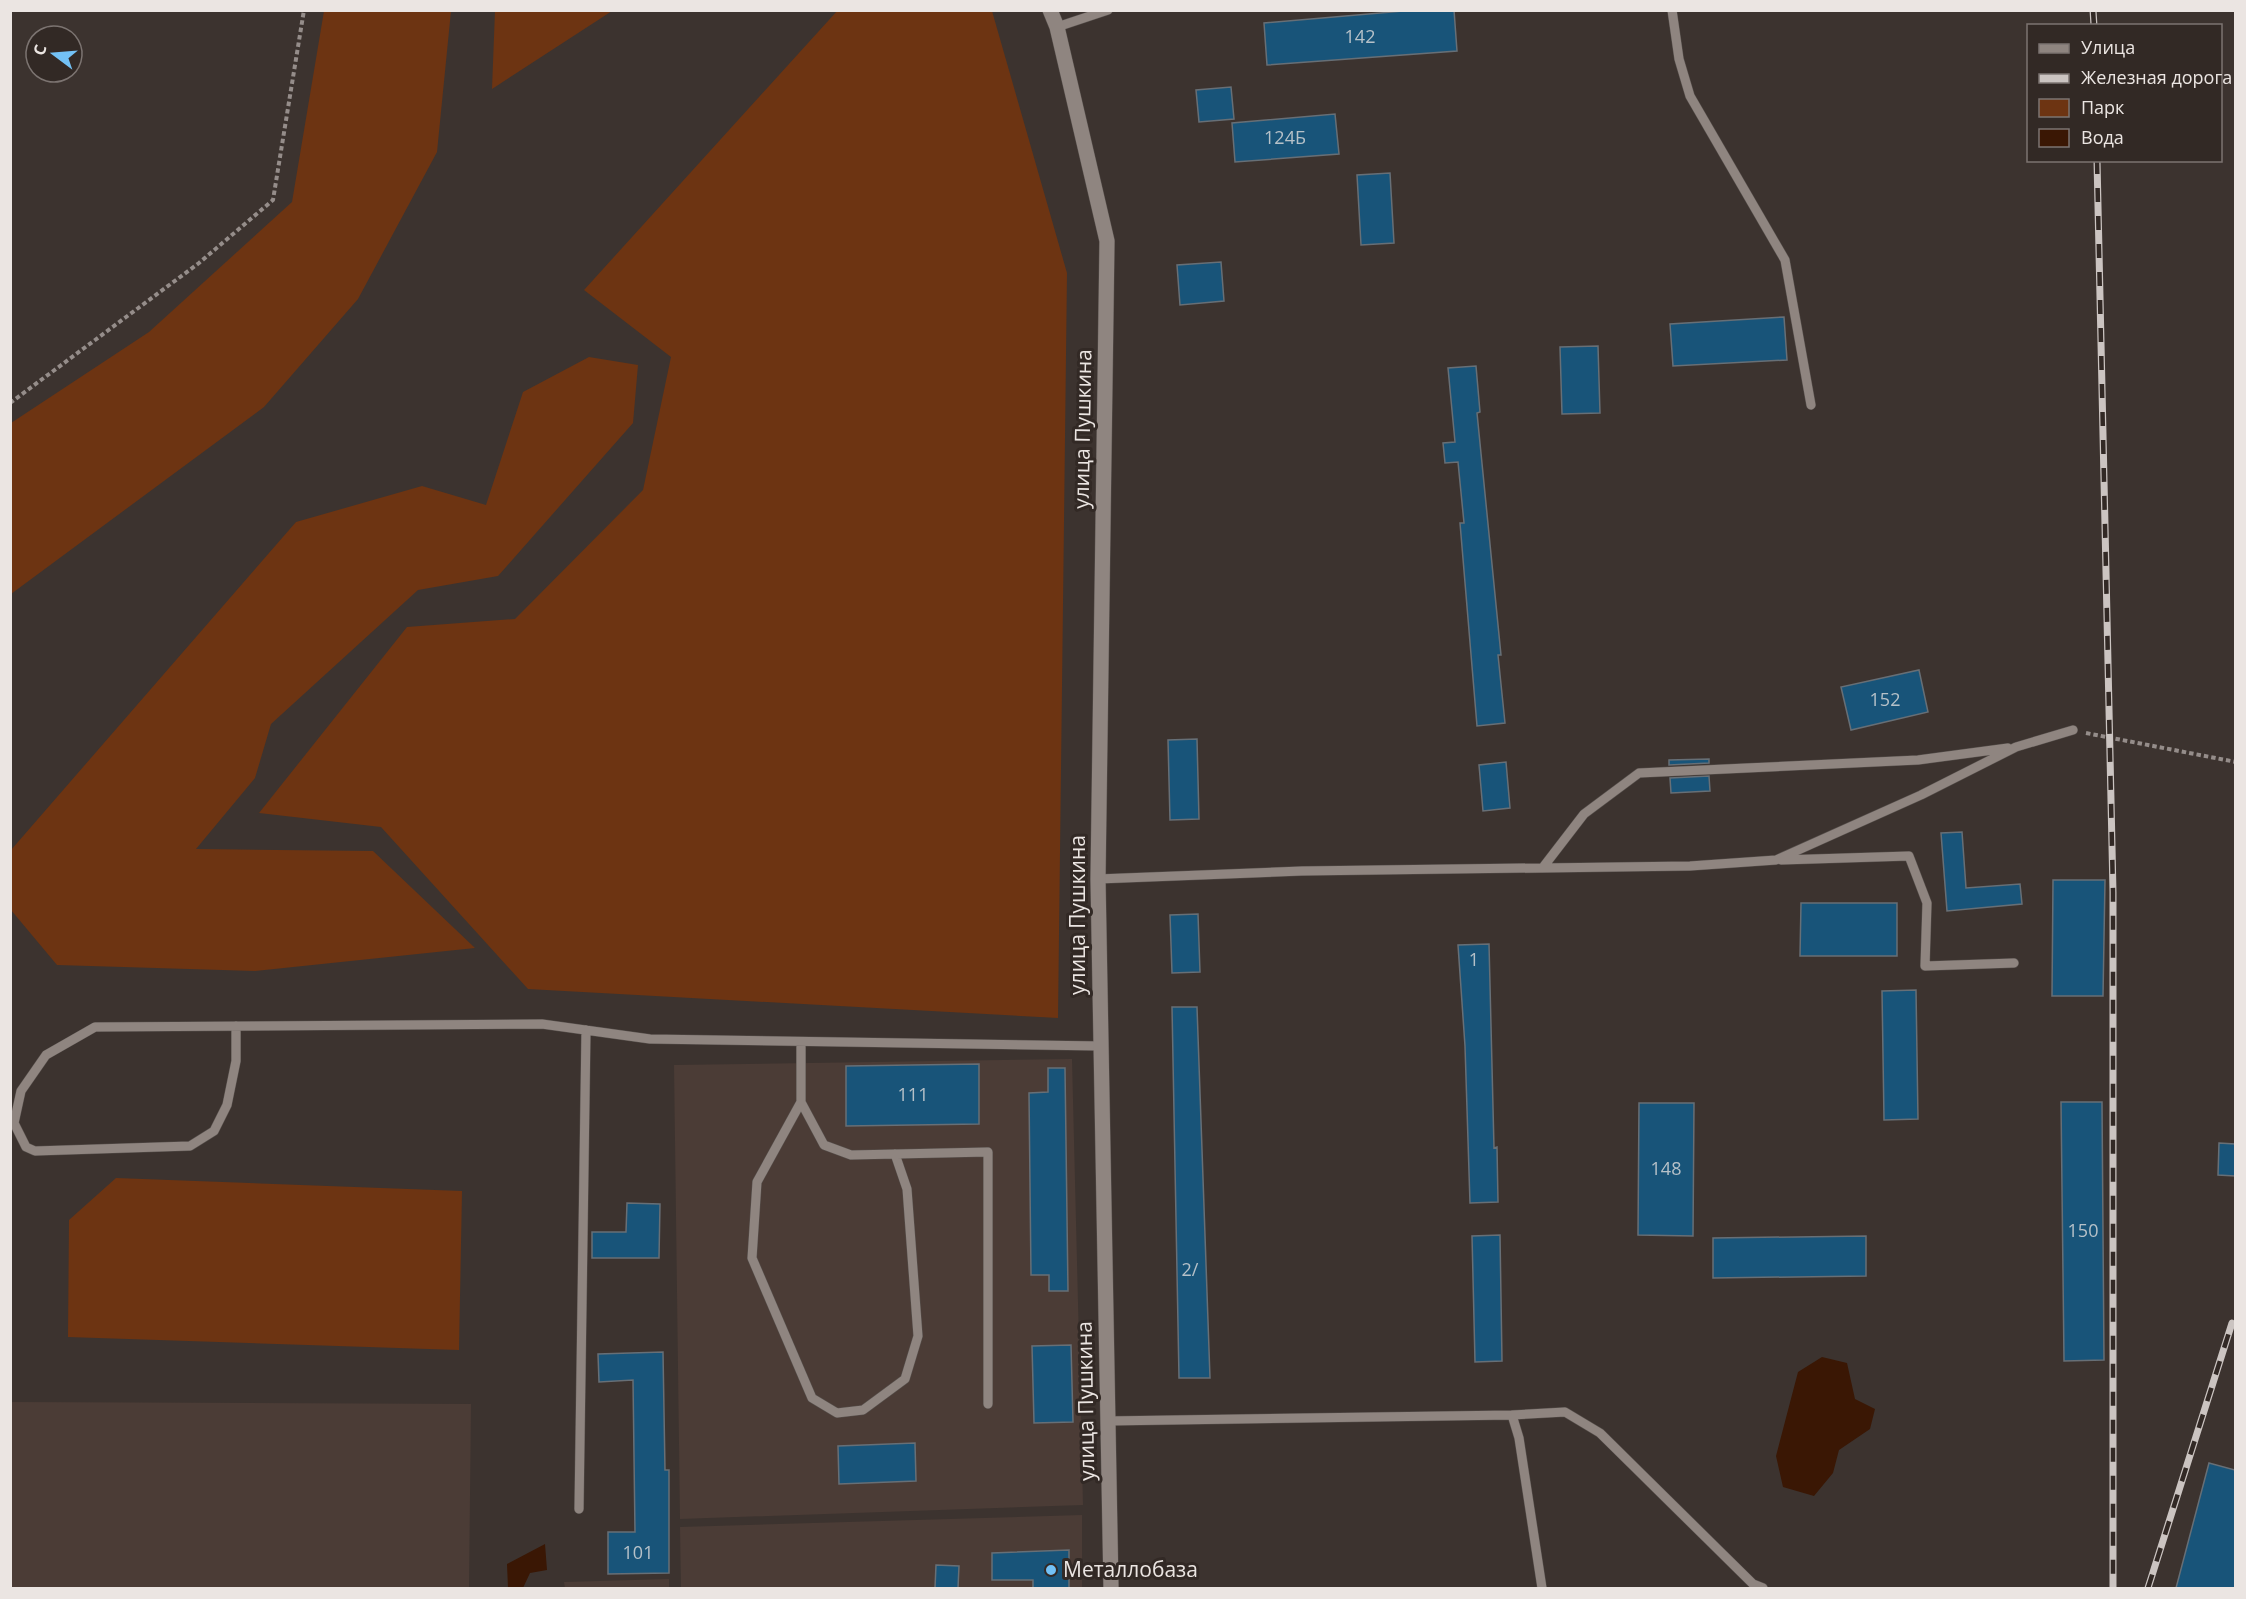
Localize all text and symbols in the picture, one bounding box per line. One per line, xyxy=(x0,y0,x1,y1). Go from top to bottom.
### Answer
north arrow xyxy=(24,24,84,84)
house number: 142 xyxy=(1345,24,1375,48)
legend xyxy=(2027,24,2222,162)
text: Улица xyxy=(2081,35,2135,59)
text: С xyxy=(28,42,52,58)
text: Железная дорога xyxy=(2081,65,2232,89)
text: Парк xyxy=(2081,95,2125,119)
house number: 124Б xyxy=(1264,125,1306,149)
text: Вода xyxy=(2081,125,2124,149)
street label: улица Пушкина xyxy=(1067,349,1097,509)
house number: 152 xyxy=(1870,687,1900,711)
street label: улица Пушкина xyxy=(1063,835,1091,995)
house number: 1 xyxy=(1469,947,1479,971)
house number: 111 xyxy=(898,1082,928,1106)
house number: 148 xyxy=(1651,1156,1681,1180)
house number: 150 xyxy=(2068,1218,2098,1242)
house number: 2/ xyxy=(1182,1257,1199,1281)
street label: улица Пушкина xyxy=(1070,1321,1100,1481)
house number: 101 xyxy=(623,1540,653,1564)
place label: Металлобаза xyxy=(1063,1555,1198,1583)
marker: Металлобаза xyxy=(1044,1563,1058,1577)

